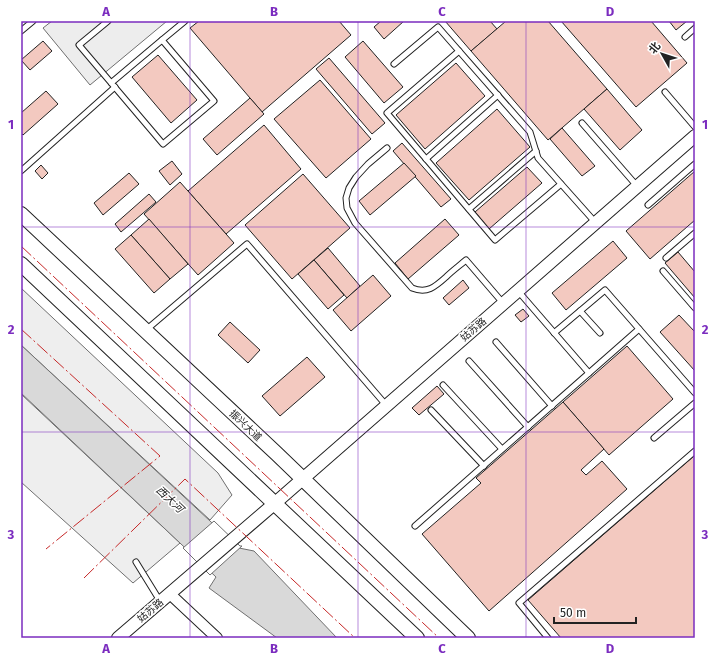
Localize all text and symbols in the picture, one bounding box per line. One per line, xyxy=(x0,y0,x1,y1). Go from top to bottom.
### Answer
text: A xyxy=(101,4,110,19)
text: B xyxy=(270,4,278,19)
text: C xyxy=(438,4,446,19)
text: D xyxy=(606,4,615,19)
north arrow xyxy=(642,34,682,74)
text: 北 xyxy=(646,40,663,56)
text: 1 xyxy=(8,117,14,132)
text: 1 xyxy=(702,117,708,132)
street label: 姑苏路 xyxy=(458,315,489,344)
text: 2 xyxy=(8,322,15,337)
text: 2 xyxy=(702,322,709,337)
street label: 振兴大道 xyxy=(227,408,264,444)
water label: 西大河 xyxy=(153,483,188,517)
text: 3 xyxy=(7,527,15,542)
text: 3 xyxy=(701,527,709,542)
street label: 姑苏路 xyxy=(135,597,166,625)
scale bar xyxy=(554,599,636,625)
text: 50 m xyxy=(560,606,586,620)
text: A xyxy=(101,641,110,656)
text: B xyxy=(270,641,278,656)
text: C xyxy=(438,641,446,656)
text: D xyxy=(606,641,615,656)

